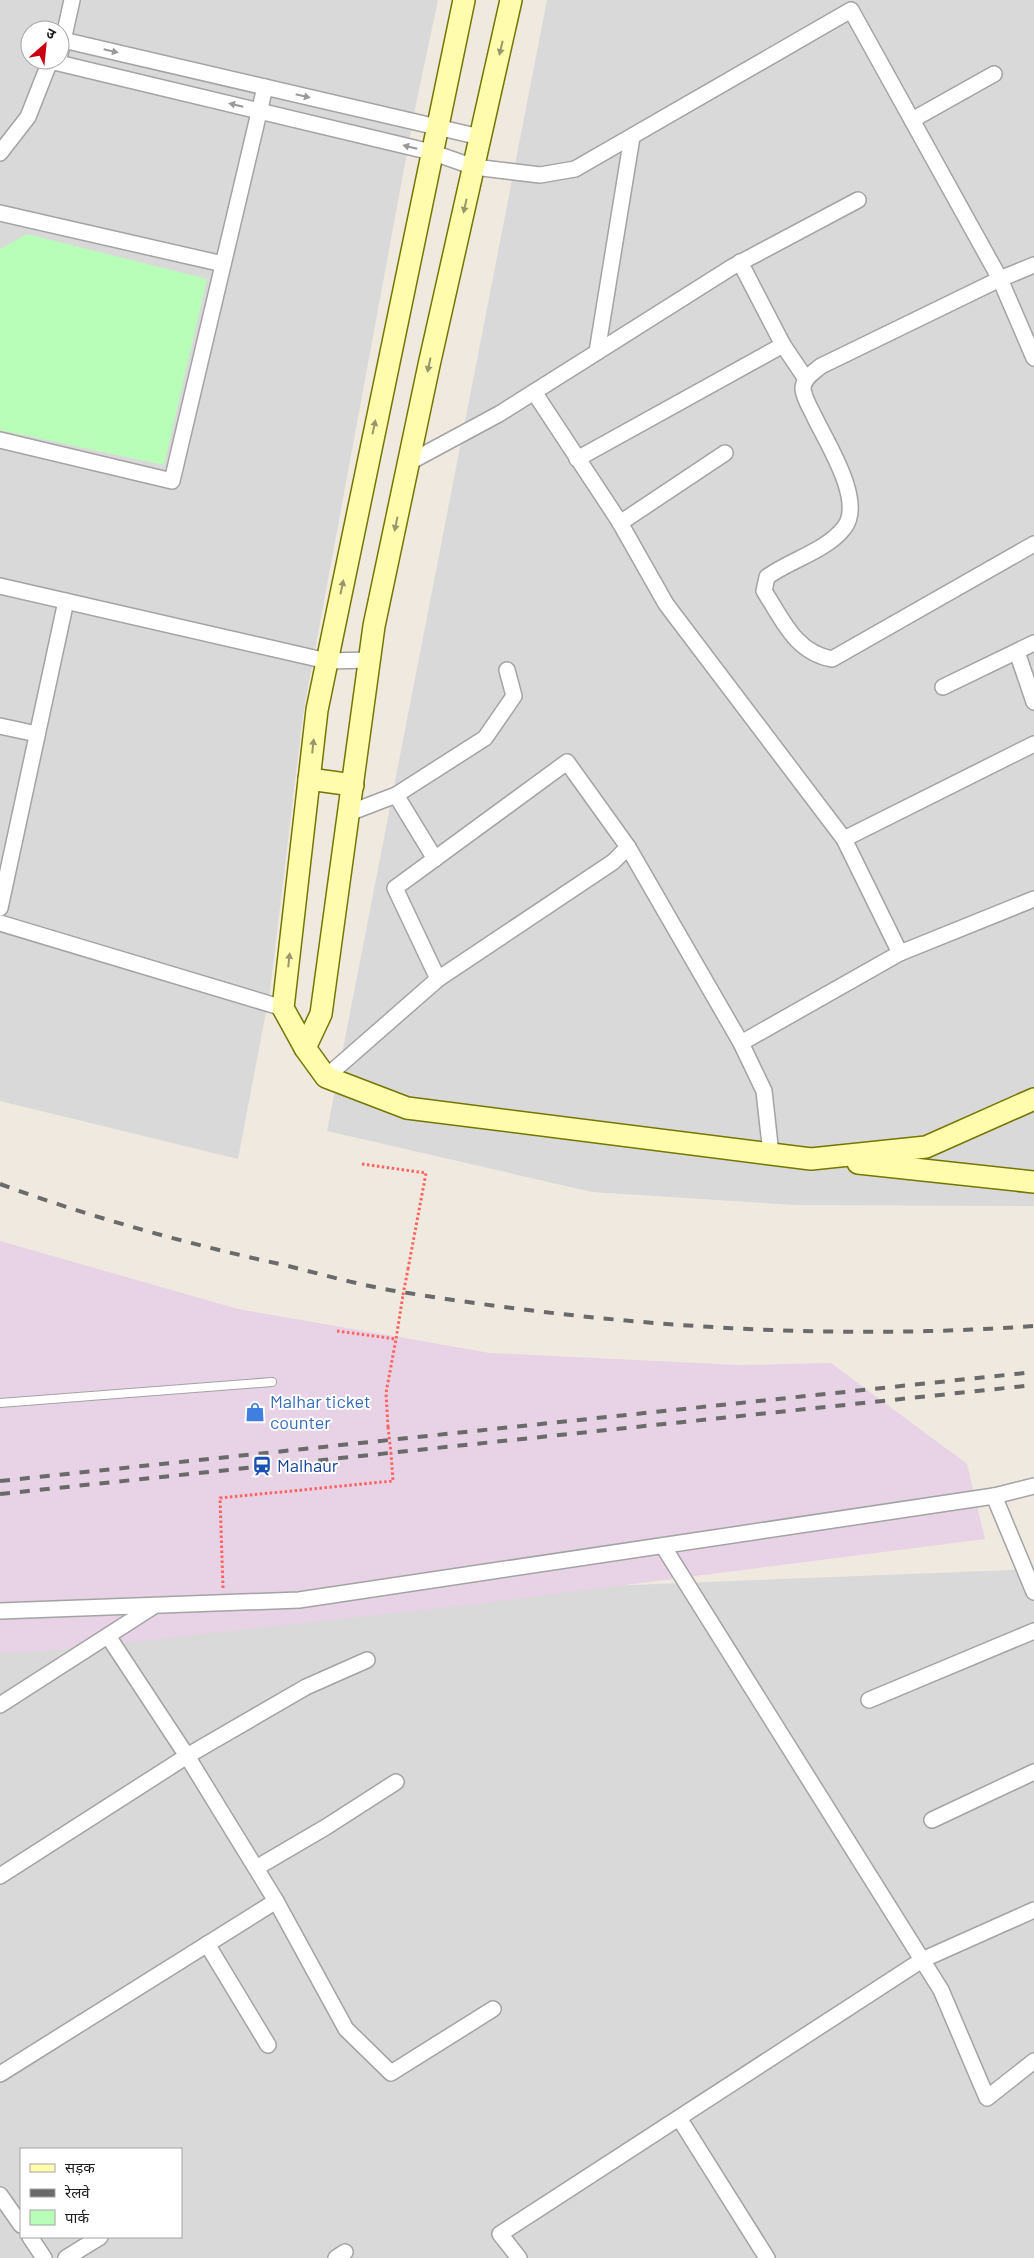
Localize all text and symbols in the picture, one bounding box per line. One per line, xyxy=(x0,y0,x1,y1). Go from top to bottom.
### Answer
north arrow xyxy=(20,20,70,70)
text: उ xyxy=(44,24,59,43)
one-way arrow xyxy=(496,40,504,56)
one-way arrow xyxy=(103,47,118,55)
one-way arrow xyxy=(295,92,311,100)
one-way arrow xyxy=(228,101,243,109)
one-way arrow xyxy=(403,143,418,151)
one-way arrow xyxy=(461,199,469,214)
one-way arrow xyxy=(425,357,433,372)
one-way arrow xyxy=(371,419,379,435)
one-way arrow xyxy=(391,516,399,532)
one-way arrow xyxy=(338,579,346,594)
one-way arrow xyxy=(309,738,317,754)
one-way arrow xyxy=(285,952,293,968)
place label: Malhar ticket counter xyxy=(270,1390,370,1433)
shop icon: Malhar ticket counter xyxy=(244,1401,266,1423)
place label: Malhaur xyxy=(277,1454,339,1476)
station icon: Malhaur xyxy=(251,1455,273,1477)
legend xyxy=(20,2148,182,2238)
text: सड़क xyxy=(65,2158,95,2176)
text: रेलवे xyxy=(64,2183,90,2201)
text: पार्क xyxy=(65,2208,89,2226)

